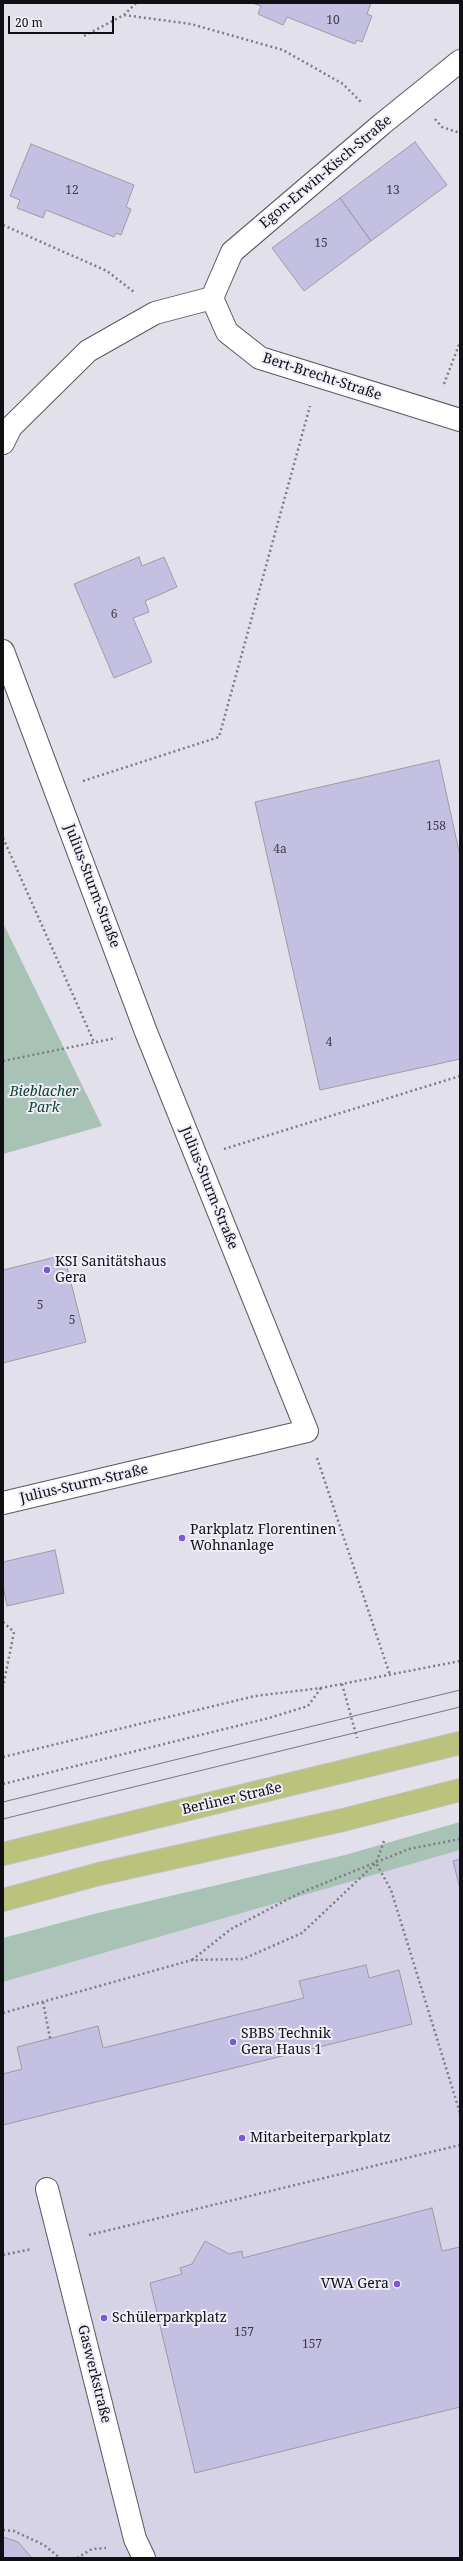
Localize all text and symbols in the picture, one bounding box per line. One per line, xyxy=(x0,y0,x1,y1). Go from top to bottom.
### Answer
scale bar xyxy=(10,8,116,34)
text: 20 m xyxy=(15,14,43,31)
house number: 10 xyxy=(326,14,340,28)
street label: Egon-Erwin-Kisch-Straße xyxy=(257,112,395,232)
house number: 12 xyxy=(65,184,79,198)
house number: 13 xyxy=(386,184,400,198)
house number: 15 xyxy=(314,237,328,251)
street label: Bert-Brecht-Straße xyxy=(260,350,384,404)
house number: 6 xyxy=(111,608,117,622)
house number: 158 xyxy=(426,820,446,834)
street label: Julius-Sturm-Straße xyxy=(61,822,123,950)
house number: 4a xyxy=(273,843,287,857)
house number: 4 xyxy=(326,1036,332,1050)
park label: Bieblacher Park xyxy=(9,1084,79,1116)
street label: Julius-Sturm-Straße xyxy=(177,1124,241,1252)
place label: KSI Sanitätshaus Gera xyxy=(55,1254,166,1286)
marker: KSI Sanitätshaus Gera xyxy=(42,1265,52,1275)
house number: 5 xyxy=(37,1299,43,1313)
house number: 5 xyxy=(69,1314,75,1328)
street label: Julius-Sturm-Straße xyxy=(18,1461,150,1507)
place label: Parkplatz Florentinen Wohnanlage xyxy=(190,1522,336,1554)
marker: Parkplatz Florentinen Wohnanlage xyxy=(177,1533,187,1543)
street label: Berliner Straße xyxy=(180,1779,284,1819)
place label: SBBS Technik Gera Haus 1 xyxy=(241,2026,331,2058)
marker: SBBS Technik Gera Haus 1 xyxy=(228,2037,238,2047)
place label: Mitarbeiterparkplatz xyxy=(250,2130,391,2146)
marker: Mitarbeiterparkplatz xyxy=(237,2133,247,2143)
place label: VWA Gera xyxy=(321,2276,389,2292)
marker: VWA Gera xyxy=(392,2279,402,2289)
place label: Schülerparkplatz xyxy=(112,2310,227,2326)
marker: Schülerparkplatz xyxy=(99,2313,109,2323)
street label: Gaswerkstraße xyxy=(74,2323,114,2425)
house number: 157 xyxy=(234,2326,254,2340)
house number: 157 xyxy=(302,2338,322,2352)

